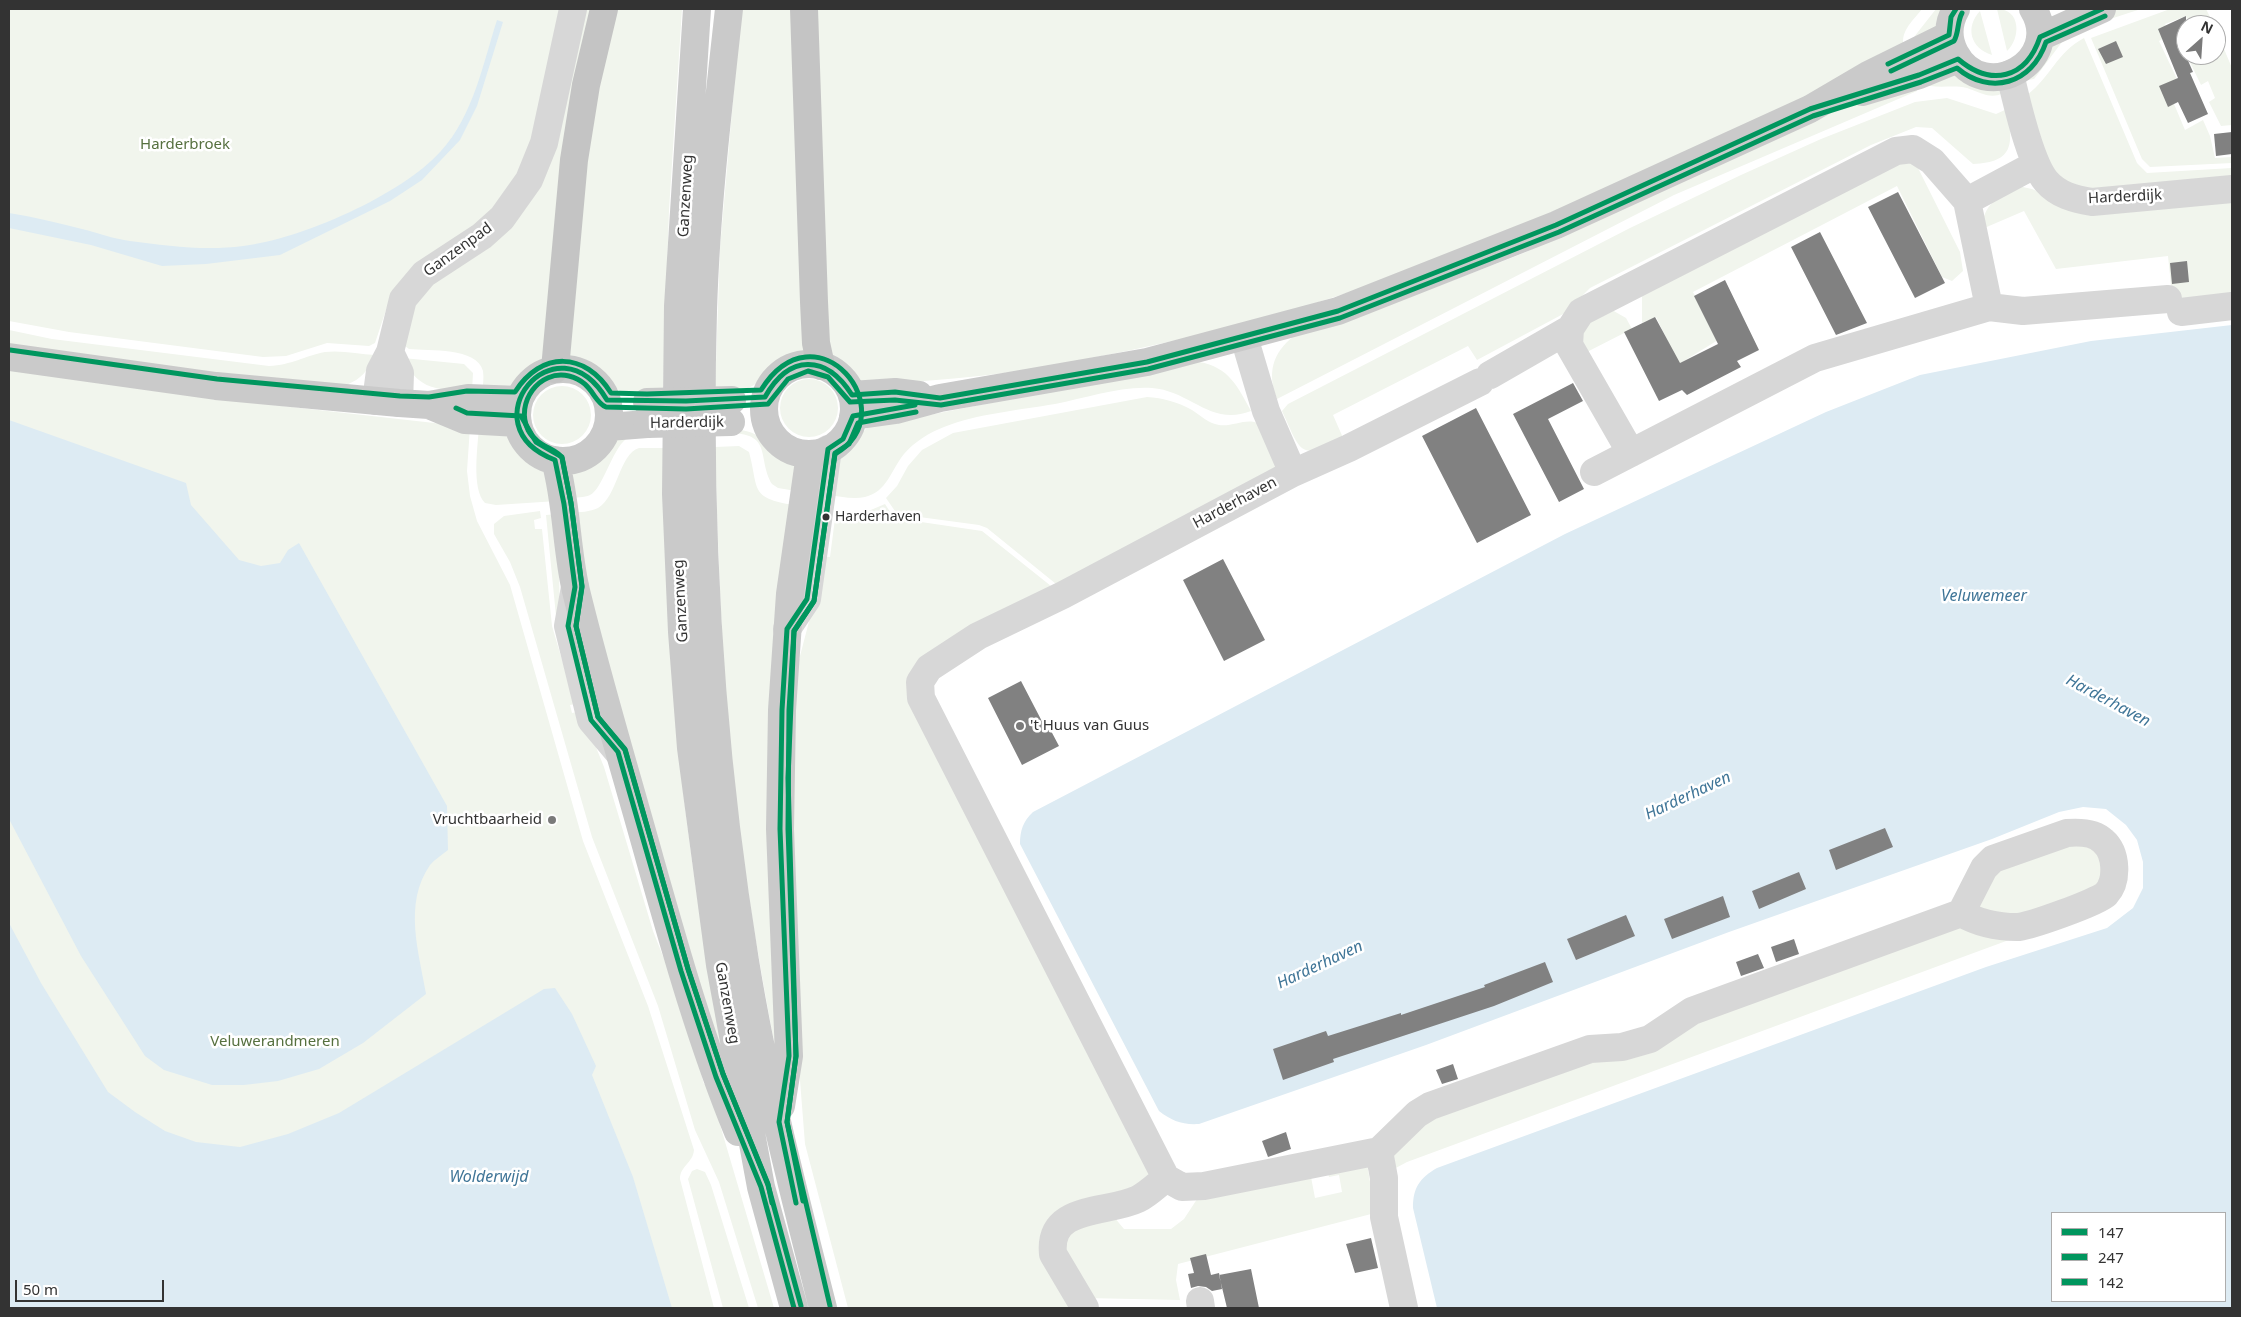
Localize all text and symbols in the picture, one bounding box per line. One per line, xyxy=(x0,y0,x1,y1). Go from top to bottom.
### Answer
north arrow xyxy=(2176,15,2226,65)
text: N xyxy=(2198,16,2217,38)
park label: Harderbroek xyxy=(140,136,230,154)
street label: Ganzenweg xyxy=(675,154,697,238)
street label: Harderdijk xyxy=(2088,186,2162,208)
street label: Ganzenpad xyxy=(420,219,496,281)
street label: Harderdijk xyxy=(650,413,724,433)
street label: Harderhaven xyxy=(1190,473,1280,533)
place label: Harderhaven xyxy=(835,509,921,525)
marker: Harderhaven xyxy=(821,512,831,522)
street label: Ganzenweg xyxy=(670,559,692,643)
water label: Veluwemeer xyxy=(1941,586,2027,606)
water label: Harderhaven xyxy=(2063,671,2153,731)
place label: 't Huus van Guus xyxy=(1030,717,1149,735)
marker: 't Huus van Guus xyxy=(1014,720,1026,732)
water label: Harderhaven xyxy=(1642,768,1734,824)
place label: Vruchtbaarheid xyxy=(433,811,542,829)
marker: Vruchtbaarheid xyxy=(546,814,558,826)
water label: Harderhaven xyxy=(1274,937,1366,993)
street label: Ganzenweg xyxy=(711,961,743,1045)
park label: Veluwerandmeren xyxy=(210,1033,340,1051)
water label: Wolderwijd xyxy=(449,1167,529,1187)
legend xyxy=(2051,1212,2226,1302)
text: 147 xyxy=(2098,1222,2124,1242)
text: 247 xyxy=(2098,1247,2124,1267)
scale bar xyxy=(18,1270,166,1302)
text: 142 xyxy=(2098,1272,2124,1292)
text: 50 m xyxy=(23,1279,58,1299)

